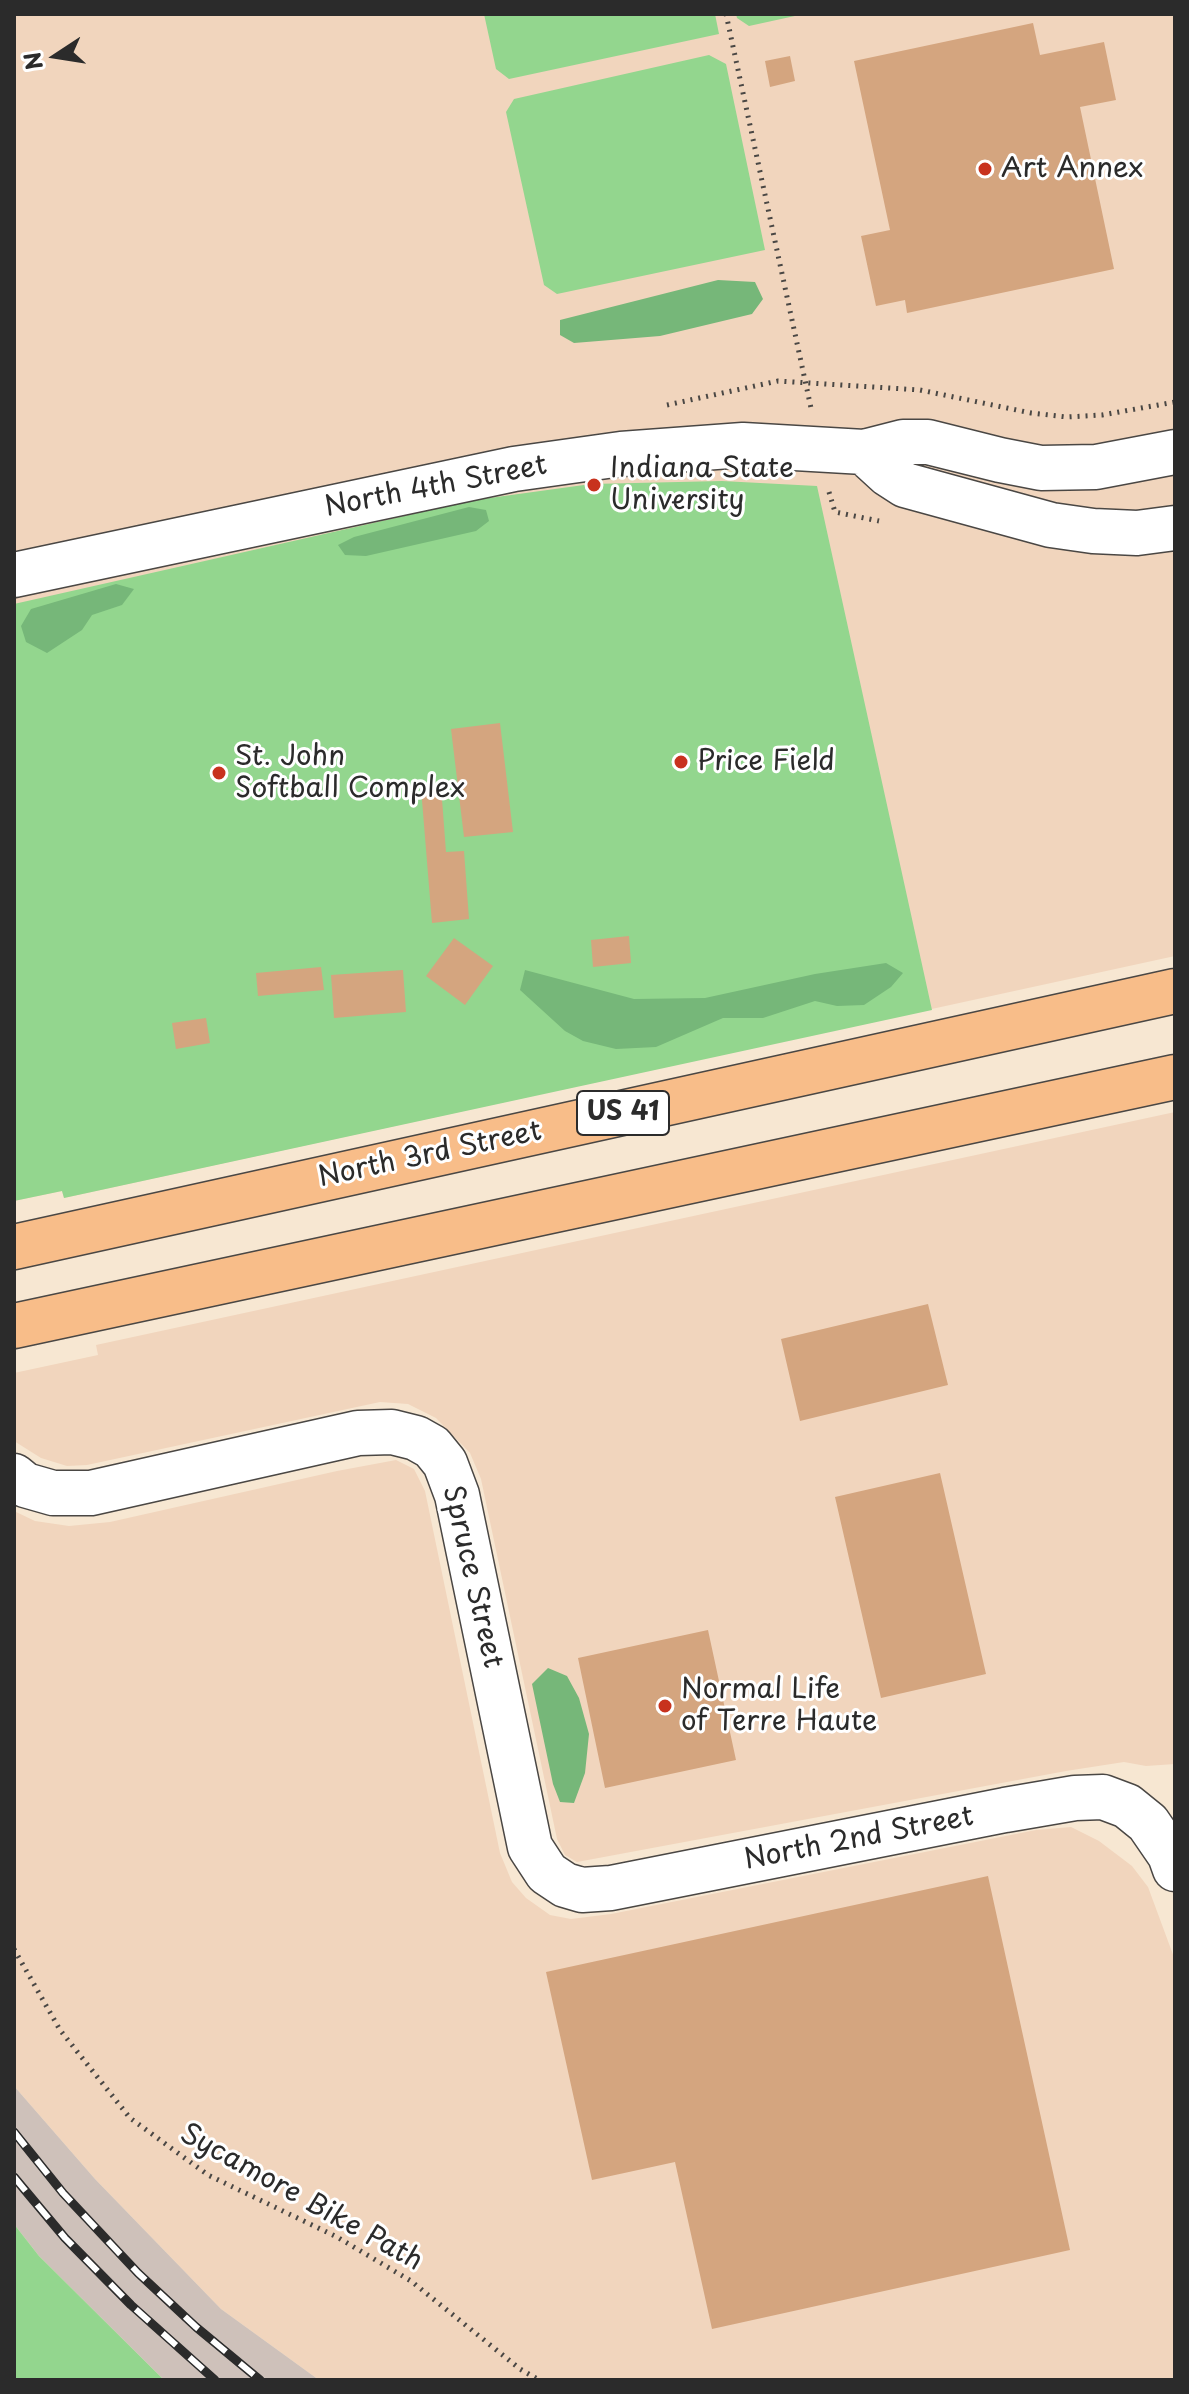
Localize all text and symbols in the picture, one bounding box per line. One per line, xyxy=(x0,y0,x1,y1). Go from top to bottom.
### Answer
north arrow xyxy=(16,16,96,96)
text: N xyxy=(14,49,50,73)
place label: Art Annex xyxy=(1001,152,1143,186)
marker: Art Annex xyxy=(976,160,994,178)
street label: North 4th Street xyxy=(322,449,550,525)
place label: Indiana State University xyxy=(610,452,794,518)
marker: Indiana State University xyxy=(585,476,603,494)
place label: St. John Softball Complex xyxy=(235,740,465,806)
place label: Price Field xyxy=(697,745,835,779)
marker: Price Field xyxy=(672,753,690,771)
marker: St. John Softball Complex xyxy=(210,764,228,782)
road number: US 41 xyxy=(577,1091,669,1135)
street label: North 3rd Street xyxy=(315,1115,545,1195)
street label: Spruce Street xyxy=(435,1483,509,1671)
place label: Normal Life of Terre Haute xyxy=(681,1673,877,1739)
marker: Normal Life of Terre Haute xyxy=(656,1697,674,1715)
street label: North 2nd Street xyxy=(741,1800,977,1878)
street label: Sycamore Bike Path xyxy=(174,2117,428,2279)

